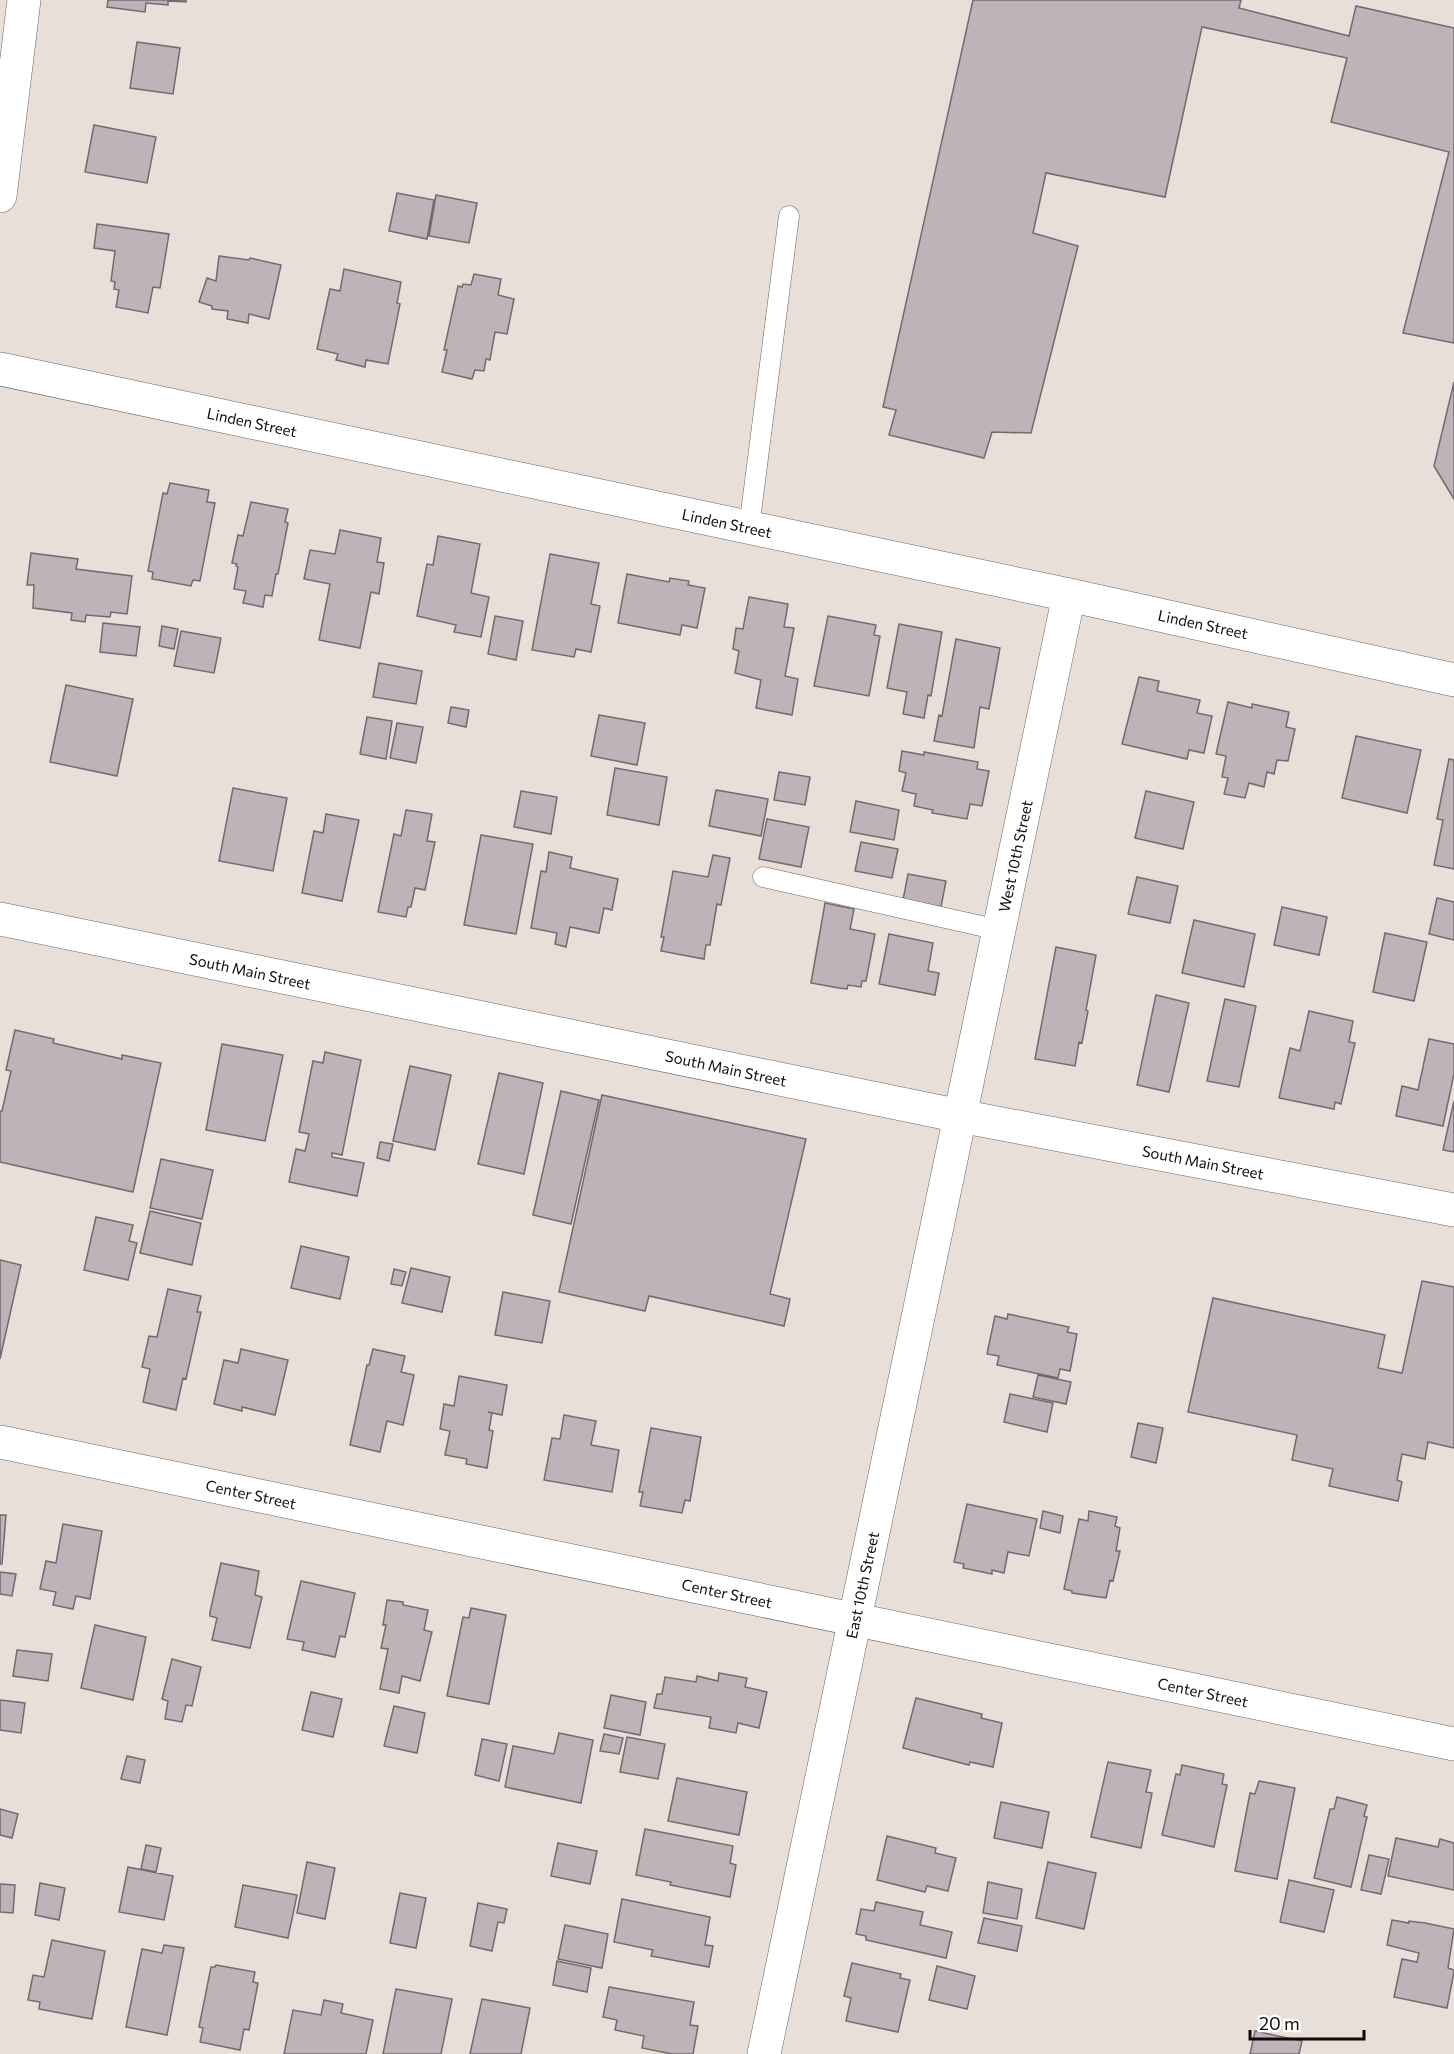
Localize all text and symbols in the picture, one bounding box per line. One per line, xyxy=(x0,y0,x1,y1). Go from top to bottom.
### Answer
street label: Linden Street xyxy=(205,404,299,440)
street label: Linden Street xyxy=(680,505,774,541)
street label: Linden Street xyxy=(1156,606,1250,642)
street label: West 10th Street xyxy=(994,798,1036,914)
street label: South Main Street xyxy=(188,949,312,993)
street label: South Main Street xyxy=(664,1046,788,1090)
street label: South Main Street xyxy=(1141,1141,1265,1183)
street label: Center Street xyxy=(204,1476,298,1512)
street label: East 10th Street xyxy=(842,1530,882,1640)
street label: Center Street xyxy=(680,1575,774,1611)
street label: Center Street xyxy=(1156,1674,1250,1710)
scale bar xyxy=(1250,2003,1364,2041)
text: 20 m xyxy=(1259,2012,1300,2034)

